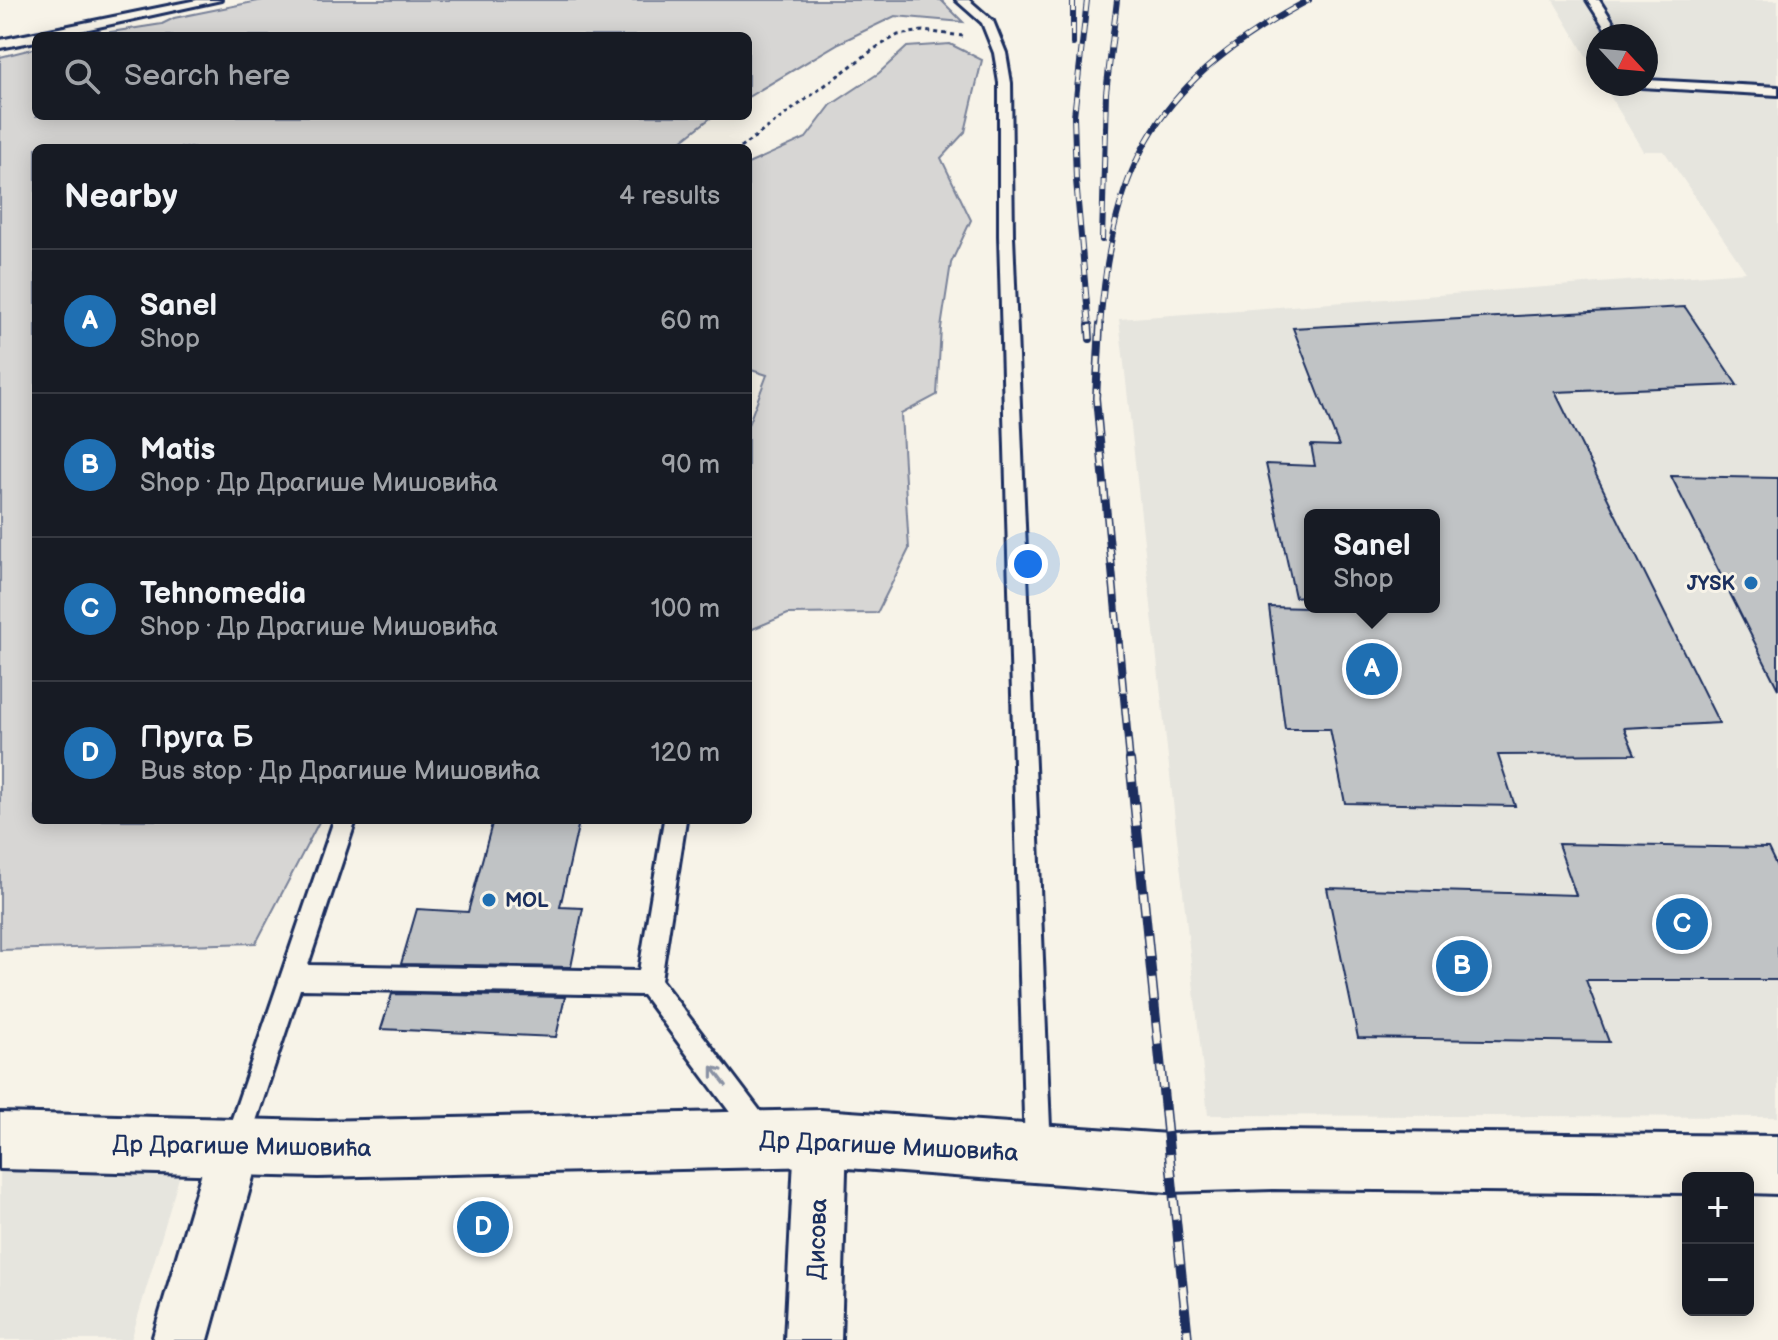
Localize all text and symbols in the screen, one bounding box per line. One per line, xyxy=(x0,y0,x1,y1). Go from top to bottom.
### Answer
north arrow xyxy=(1586,24,1658,96)
search box xyxy=(32,32,752,120)
icon: search xyxy=(60,54,104,98)
text: Search here xyxy=(124,58,290,94)
text: Nearby xyxy=(64,176,178,217)
text: 4 results xyxy=(619,181,720,212)
text: Sanel xyxy=(140,288,217,324)
text: A xyxy=(82,306,98,337)
text: 60 m xyxy=(660,306,720,337)
text: Shop xyxy=(140,324,200,355)
text: Matis xyxy=(140,432,215,468)
text: B xyxy=(81,450,99,481)
text: 90 m xyxy=(661,450,720,481)
text: Shop · Др Драгише Мишовића xyxy=(140,468,498,499)
popup xyxy=(1304,509,1440,613)
text: Sanel xyxy=(1334,528,1410,564)
your location xyxy=(1008,544,1048,584)
text: Shop xyxy=(1334,564,1393,595)
place label: JYSK xyxy=(1687,572,1735,596)
marker: JYSK xyxy=(1742,574,1760,592)
text: Tehnomedia xyxy=(140,576,306,612)
text: C xyxy=(81,594,99,625)
text: 100 m xyxy=(651,594,720,625)
text: Shop · Др Драгише Мишовића xyxy=(140,612,498,643)
pin: A xyxy=(1346,639,1398,699)
text: Пруга Б xyxy=(140,720,253,756)
text: D xyxy=(81,738,99,769)
text: 120 m xyxy=(651,738,720,769)
text: Bus stop · Др Драгише Мишовића xyxy=(140,756,540,787)
place label: MOL xyxy=(505,889,549,913)
marker: MOL xyxy=(480,891,498,909)
pin: C xyxy=(1656,894,1708,954)
pin: B xyxy=(1436,936,1488,996)
one-way arrow xyxy=(711,1066,728,1088)
street label: Др Драгише Мишовића xyxy=(759,1125,1019,1168)
street label: Др Драгише Мишовића xyxy=(112,1130,372,1163)
map controls xyxy=(1682,1172,1754,1316)
button: + xyxy=(1682,1172,1754,1244)
pin: D xyxy=(457,1197,509,1257)
street label: Дисова xyxy=(802,1198,833,1280)
button: − xyxy=(1682,1244,1754,1316)

